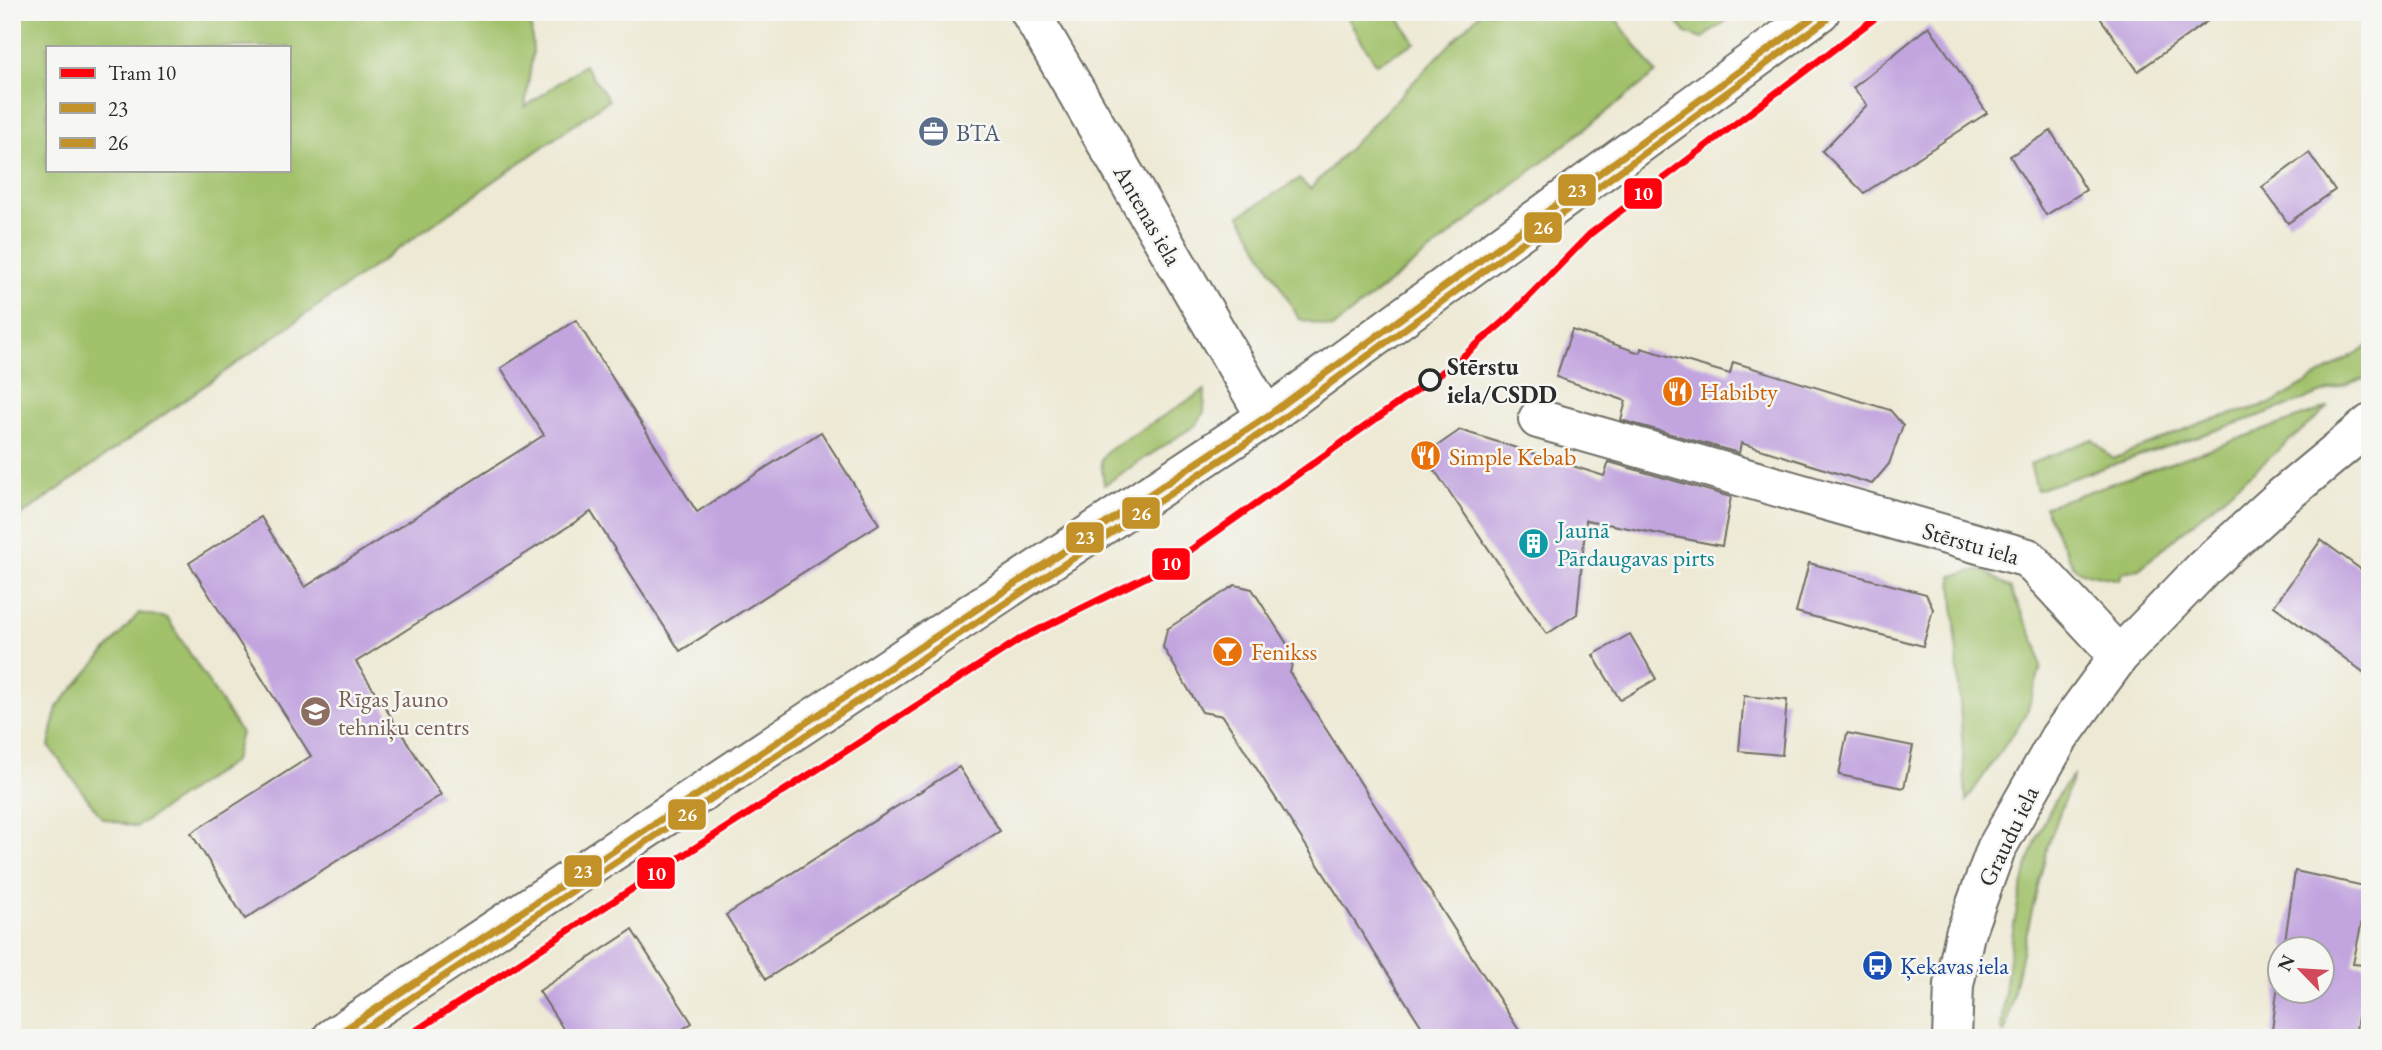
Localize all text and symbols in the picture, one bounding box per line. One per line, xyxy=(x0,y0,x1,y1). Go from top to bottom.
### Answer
legend xyxy=(46,46,290,172)
text: Tram 10 xyxy=(108,59,176,86)
text: 23 xyxy=(108,95,128,122)
office icon: BTA xyxy=(916,115,950,149)
place label: BTA xyxy=(956,117,1001,148)
text: 26 xyxy=(108,129,128,156)
street label: Antenas iela xyxy=(1106,158,1190,271)
line badge: 23 xyxy=(1557,173,1597,207)
line badge: 10 xyxy=(1623,177,1663,210)
text: 23 xyxy=(1567,178,1587,203)
text: 10 xyxy=(1633,181,1653,206)
line badge: 26 xyxy=(1523,211,1563,244)
text: 26 xyxy=(1533,215,1553,240)
place label: Stērstu iela/CSDD xyxy=(1447,351,1557,410)
marker: Stērstu iela/CSDD xyxy=(1419,369,1441,391)
restaurant icon: Habibty xyxy=(1660,374,1694,408)
place label: Habibty xyxy=(1700,376,1778,407)
restaurant icon: Simple Kebab xyxy=(1409,439,1443,473)
place label: Simple Kebab xyxy=(1449,441,1576,472)
line badge: 26 xyxy=(1121,496,1161,530)
text: 26 xyxy=(1131,501,1151,526)
place label: Jaunā Pārdaugavas pirts xyxy=(1555,514,1714,573)
street label: Stērstu iela xyxy=(1919,514,2023,572)
line badge: 23 xyxy=(1065,521,1105,554)
text: 23 xyxy=(1075,525,1095,550)
building icon: Jaunā Pārdaugavas pirts xyxy=(1517,526,1551,560)
line badge: 10 xyxy=(1151,547,1191,581)
text: 10 xyxy=(1161,551,1181,576)
bar icon: Fenikss xyxy=(1211,634,1245,668)
place label: Fenikss xyxy=(1251,636,1317,667)
place label: Rīgas Jauno tehniķu centrs xyxy=(338,683,469,742)
school or university icon: Rīgas Jauno tehniķu centrs xyxy=(298,695,332,729)
street label: Graudu iela xyxy=(1970,780,2046,891)
line badge: 26 xyxy=(667,798,707,831)
text: 26 xyxy=(677,802,697,827)
line badge: 23 xyxy=(563,854,603,888)
line badge: 10 xyxy=(636,856,676,890)
text: 23 xyxy=(573,859,593,884)
text: 10 xyxy=(646,861,666,886)
north arrow xyxy=(2266,934,2336,1004)
bus stop icon: Ķekavas iela xyxy=(1860,948,1894,982)
place label: Ķekavas iela xyxy=(1900,950,2009,981)
text: N xyxy=(2271,950,2301,975)

